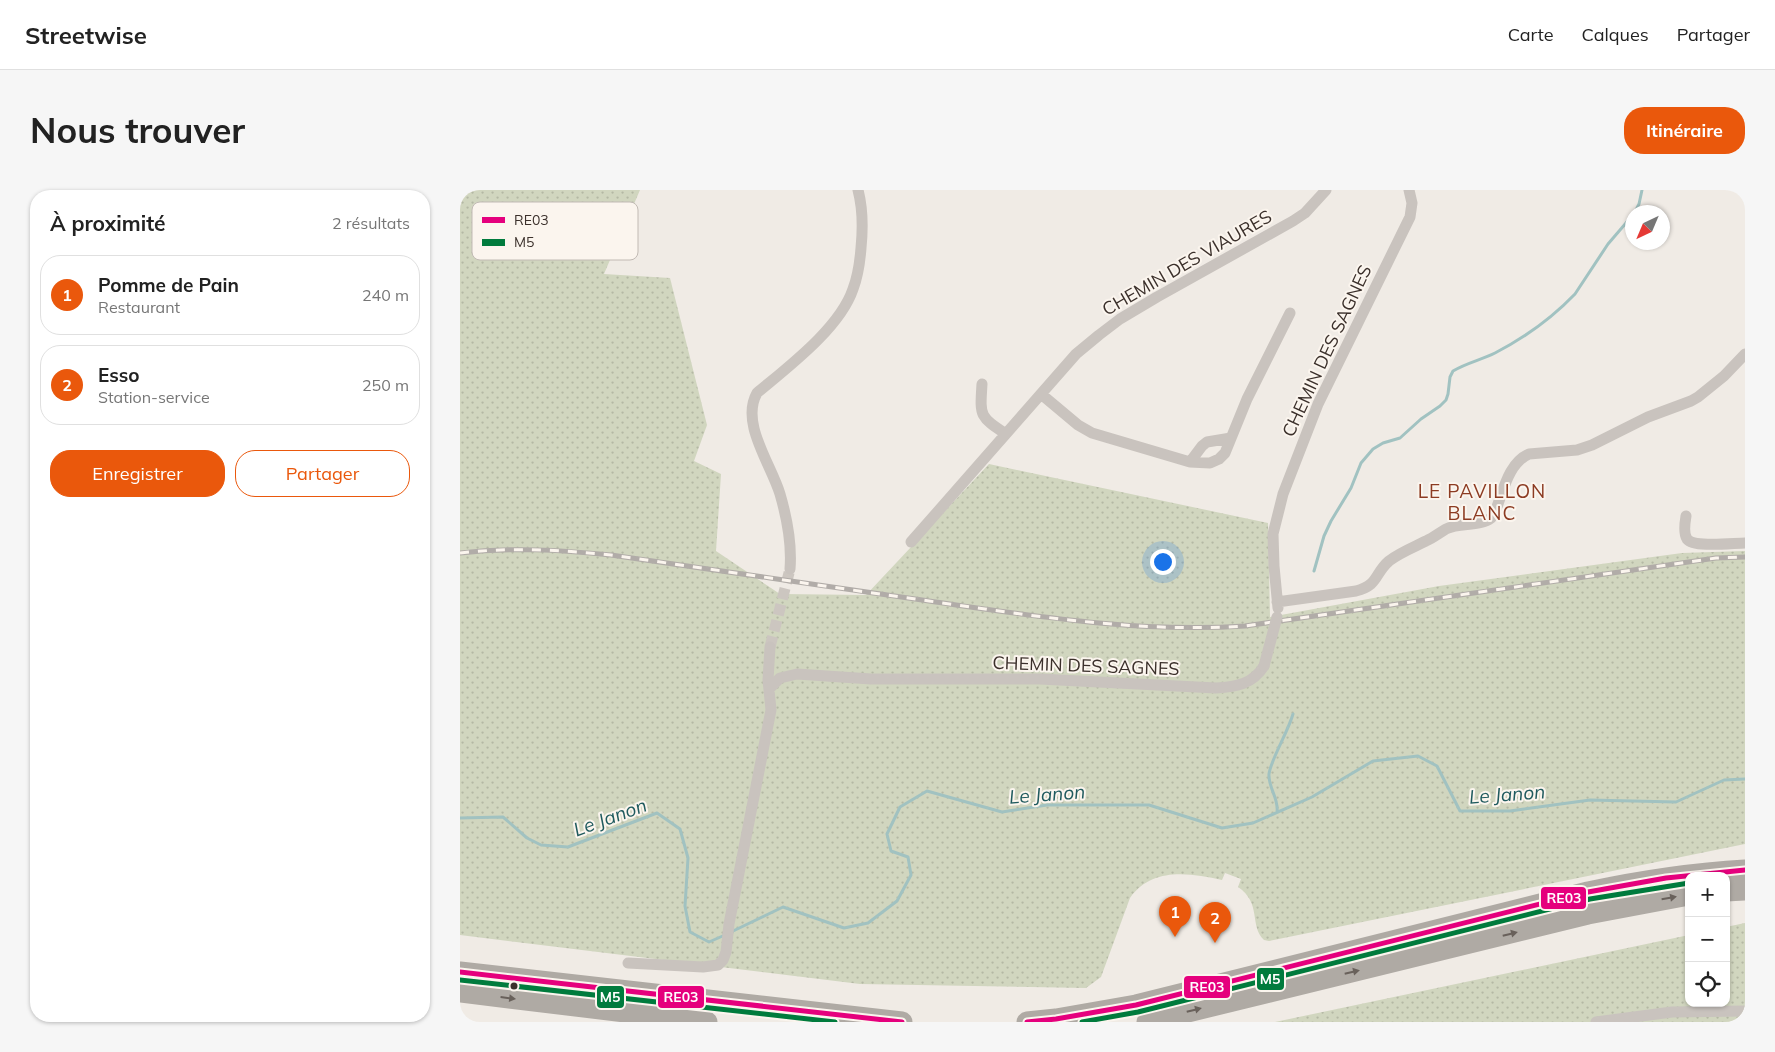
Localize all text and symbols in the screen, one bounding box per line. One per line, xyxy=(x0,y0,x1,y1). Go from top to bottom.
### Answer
text: Streetwise xyxy=(25,20,147,50)
text: Carte xyxy=(1508,23,1554,46)
text: Calques xyxy=(1582,23,1649,46)
text: Partager xyxy=(1677,23,1750,46)
button: Itinéraire xyxy=(1624,107,1745,154)
text: Nous trouver xyxy=(30,108,245,152)
legend xyxy=(472,202,638,260)
street label: CHEMIN DES VIAURES xyxy=(1098,205,1276,321)
north arrow xyxy=(1625,205,1670,250)
text: À proximité xyxy=(50,210,166,236)
text: RE03 xyxy=(514,211,549,229)
text: 2 résultats xyxy=(332,213,410,233)
text: M5 xyxy=(514,233,534,251)
street label: CHEMIN DES SAGNES xyxy=(1277,261,1377,440)
text: Pomme de Pain xyxy=(98,273,239,297)
text: 1 xyxy=(62,285,72,305)
text: 240 m xyxy=(362,285,409,305)
text: Restaurant xyxy=(98,297,180,317)
text: Esso xyxy=(98,363,140,387)
text: 2 xyxy=(62,375,72,395)
text: 250 m xyxy=(362,375,409,395)
text: Station-service xyxy=(98,387,210,407)
button: Enregistrer xyxy=(50,450,225,497)
button: Partager xyxy=(235,450,410,497)
district label: LE PAVILLON BLANC xyxy=(1418,479,1546,525)
your location xyxy=(1150,549,1176,575)
street label: CHEMIN DES SAGNES xyxy=(992,651,1180,680)
water label: Le Janon xyxy=(1008,779,1086,809)
water label: Le Janon xyxy=(1468,779,1546,809)
water label: Le Janon xyxy=(570,793,650,841)
map controls xyxy=(1685,872,1730,1007)
button: + xyxy=(1685,872,1730,917)
line badge: RE03 xyxy=(1540,886,1587,910)
text: RE03 xyxy=(1547,889,1581,907)
one-way arrow xyxy=(1661,894,1677,902)
pin: 1 xyxy=(1159,896,1191,937)
pin: 2 xyxy=(1199,902,1231,943)
button: − xyxy=(1685,917,1730,962)
one-way arrow xyxy=(1503,930,1518,938)
button: locate xyxy=(1685,962,1730,1007)
line badge: M5 xyxy=(1256,967,1285,991)
one-way arrow xyxy=(1345,968,1360,976)
text: M5 xyxy=(1260,970,1280,988)
line badge: RE03 xyxy=(1183,975,1231,999)
text: RE03 xyxy=(1190,978,1224,996)
unlabelled marker xyxy=(509,981,519,991)
line badge: M5 xyxy=(596,985,625,1009)
line badge: RE03 xyxy=(657,985,705,1009)
text: M5 xyxy=(600,988,620,1006)
text: RE03 xyxy=(664,988,698,1006)
one-way arrow xyxy=(501,994,517,1002)
one-way arrow xyxy=(1187,1006,1202,1014)

